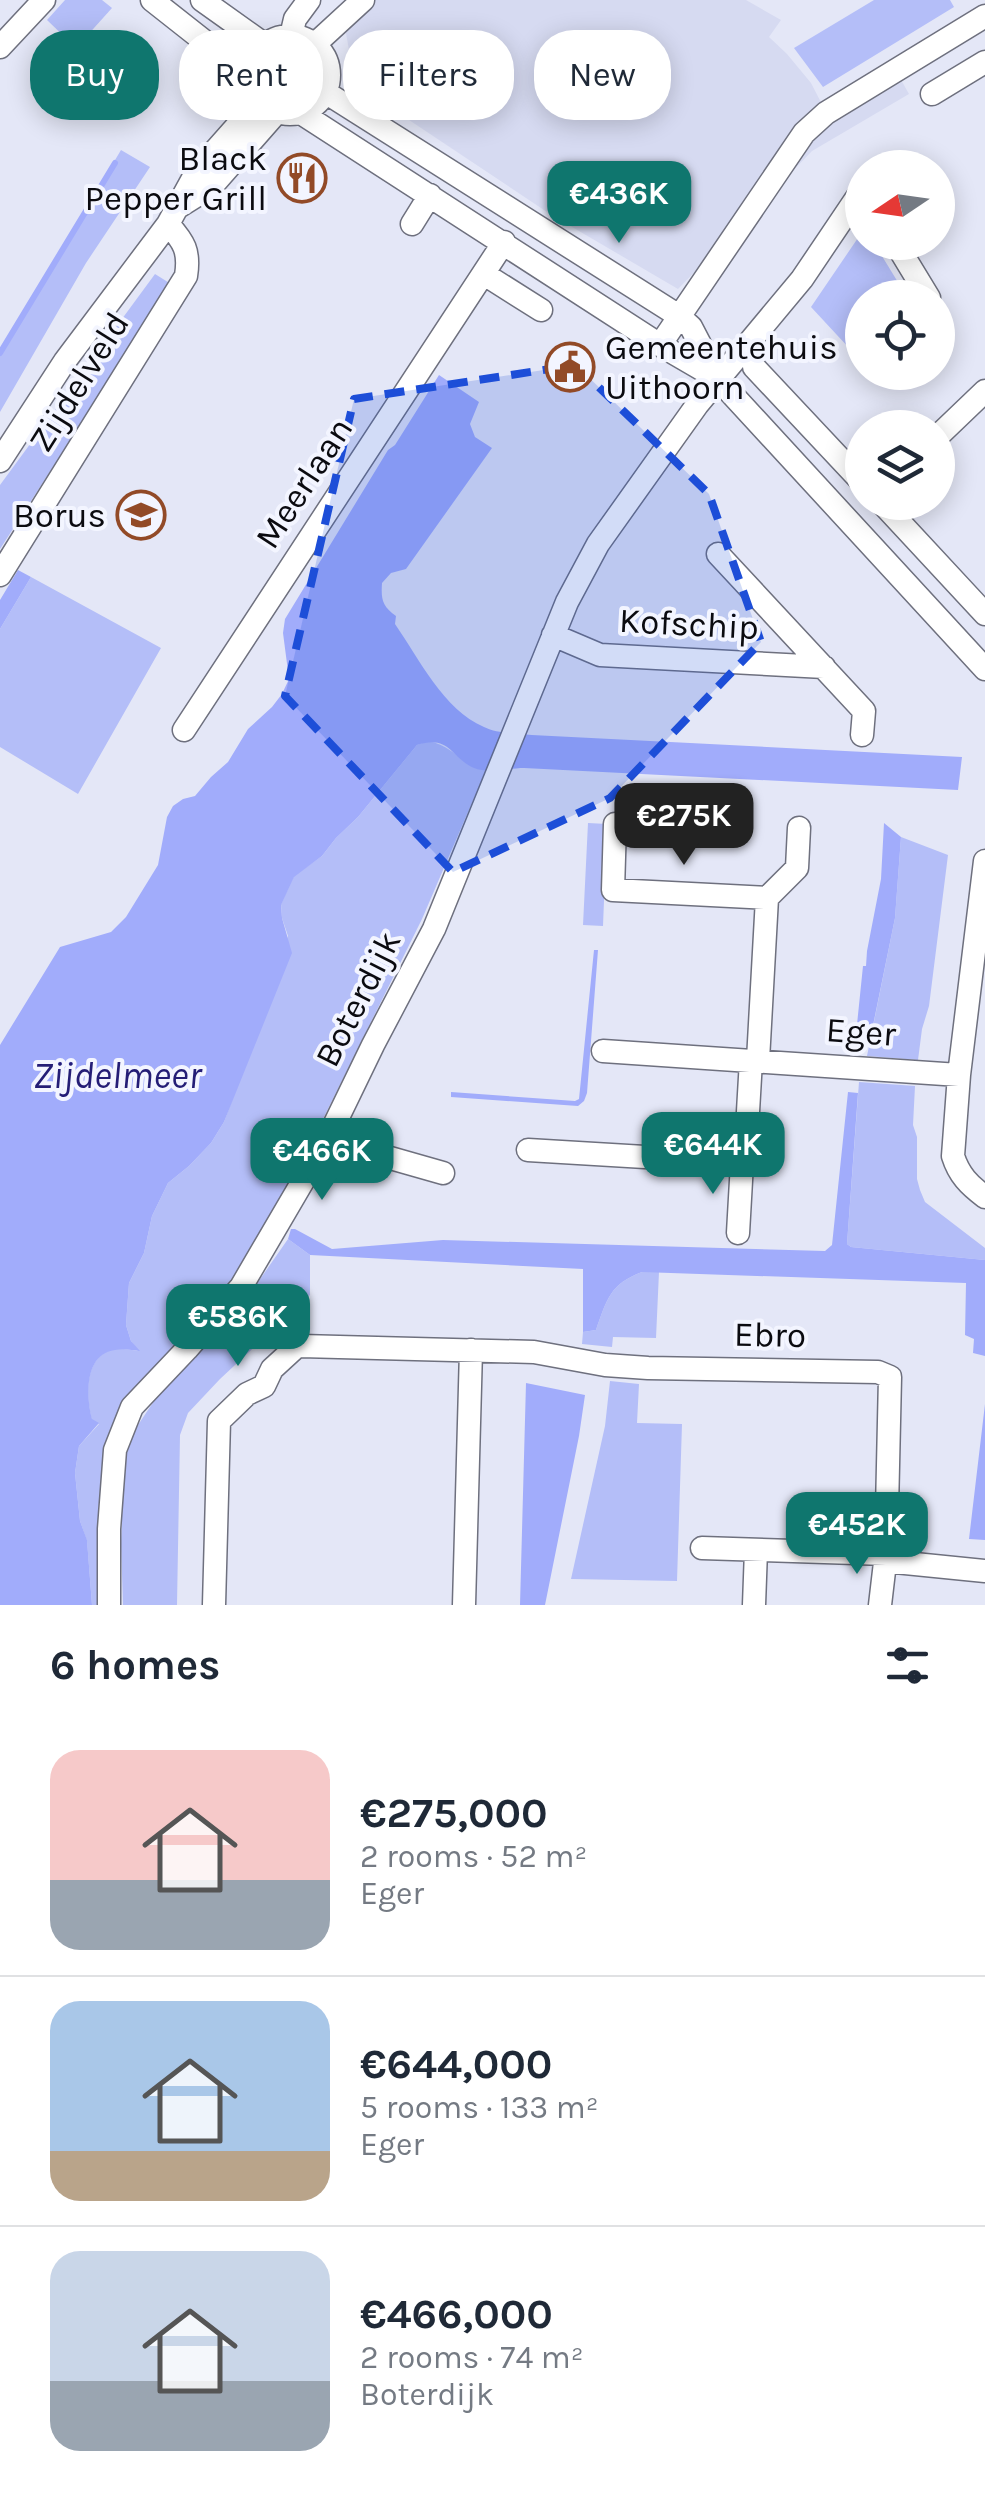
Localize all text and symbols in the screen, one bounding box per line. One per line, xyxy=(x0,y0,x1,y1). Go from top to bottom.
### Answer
chip: Buy xyxy=(30,30,159,120)
chip: Rent xyxy=(179,30,323,120)
chip: Filters xyxy=(343,30,514,120)
chip: New xyxy=(534,30,671,120)
place label: Black Pepper Grill xyxy=(85,138,267,219)
north arrow xyxy=(845,150,955,260)
map controls xyxy=(845,150,955,520)
restaurant icon: Black Pepper Grill xyxy=(276,152,328,204)
pin: €436K xyxy=(549,161,689,246)
text: €436K xyxy=(569,175,669,212)
button: locate xyxy=(845,280,955,390)
street label: Zijdelveld xyxy=(20,305,138,459)
place label: Gemeentehuis Uithoorn xyxy=(605,327,838,408)
public building icon: Gemeentehuis Uithoorn xyxy=(544,341,596,393)
street label: Meerlaan xyxy=(247,410,361,556)
button: layers xyxy=(845,410,955,520)
school or university icon: Borus xyxy=(115,489,167,541)
place label: Borus xyxy=(13,495,106,536)
street label: Kofschip xyxy=(618,600,760,648)
pin: €275K xyxy=(614,783,754,868)
text: €275K xyxy=(636,797,732,834)
street label: Boterdijk xyxy=(306,924,410,1074)
street label: Eger xyxy=(825,1009,898,1055)
water label: Zijdelmeer xyxy=(33,1053,203,1098)
pin: €644K xyxy=(643,1112,783,1197)
pin: €466K xyxy=(252,1118,392,1203)
text: €644K xyxy=(664,1126,762,1163)
text: €466K xyxy=(272,1132,372,1169)
pin: €586K xyxy=(168,1284,308,1369)
text: €586K xyxy=(188,1298,288,1335)
street label: Ebro xyxy=(734,1314,806,1356)
pin: €452K xyxy=(787,1492,927,1577)
text: €452K xyxy=(808,1506,906,1543)
icon: filters xyxy=(880,1638,935,1693)
text: 6 homes xyxy=(50,1640,220,1690)
text: €275,000 xyxy=(360,1788,548,1838)
icon: home xyxy=(130,1790,250,1910)
text: 2 rooms · 52 m² xyxy=(360,1838,587,1875)
text: Eger xyxy=(360,1875,424,1912)
text: €644,000 xyxy=(360,2039,552,2089)
icon: home xyxy=(130,2041,250,2161)
text: 5 rooms · 133 m² xyxy=(360,2089,599,2126)
text: Eger xyxy=(360,2126,424,2163)
text: €466,000 xyxy=(360,2289,553,2339)
icon: home xyxy=(130,2291,250,2411)
text: 2 rooms · 74 m² xyxy=(360,2339,584,2376)
text: Boterdijk xyxy=(360,2376,494,2413)

